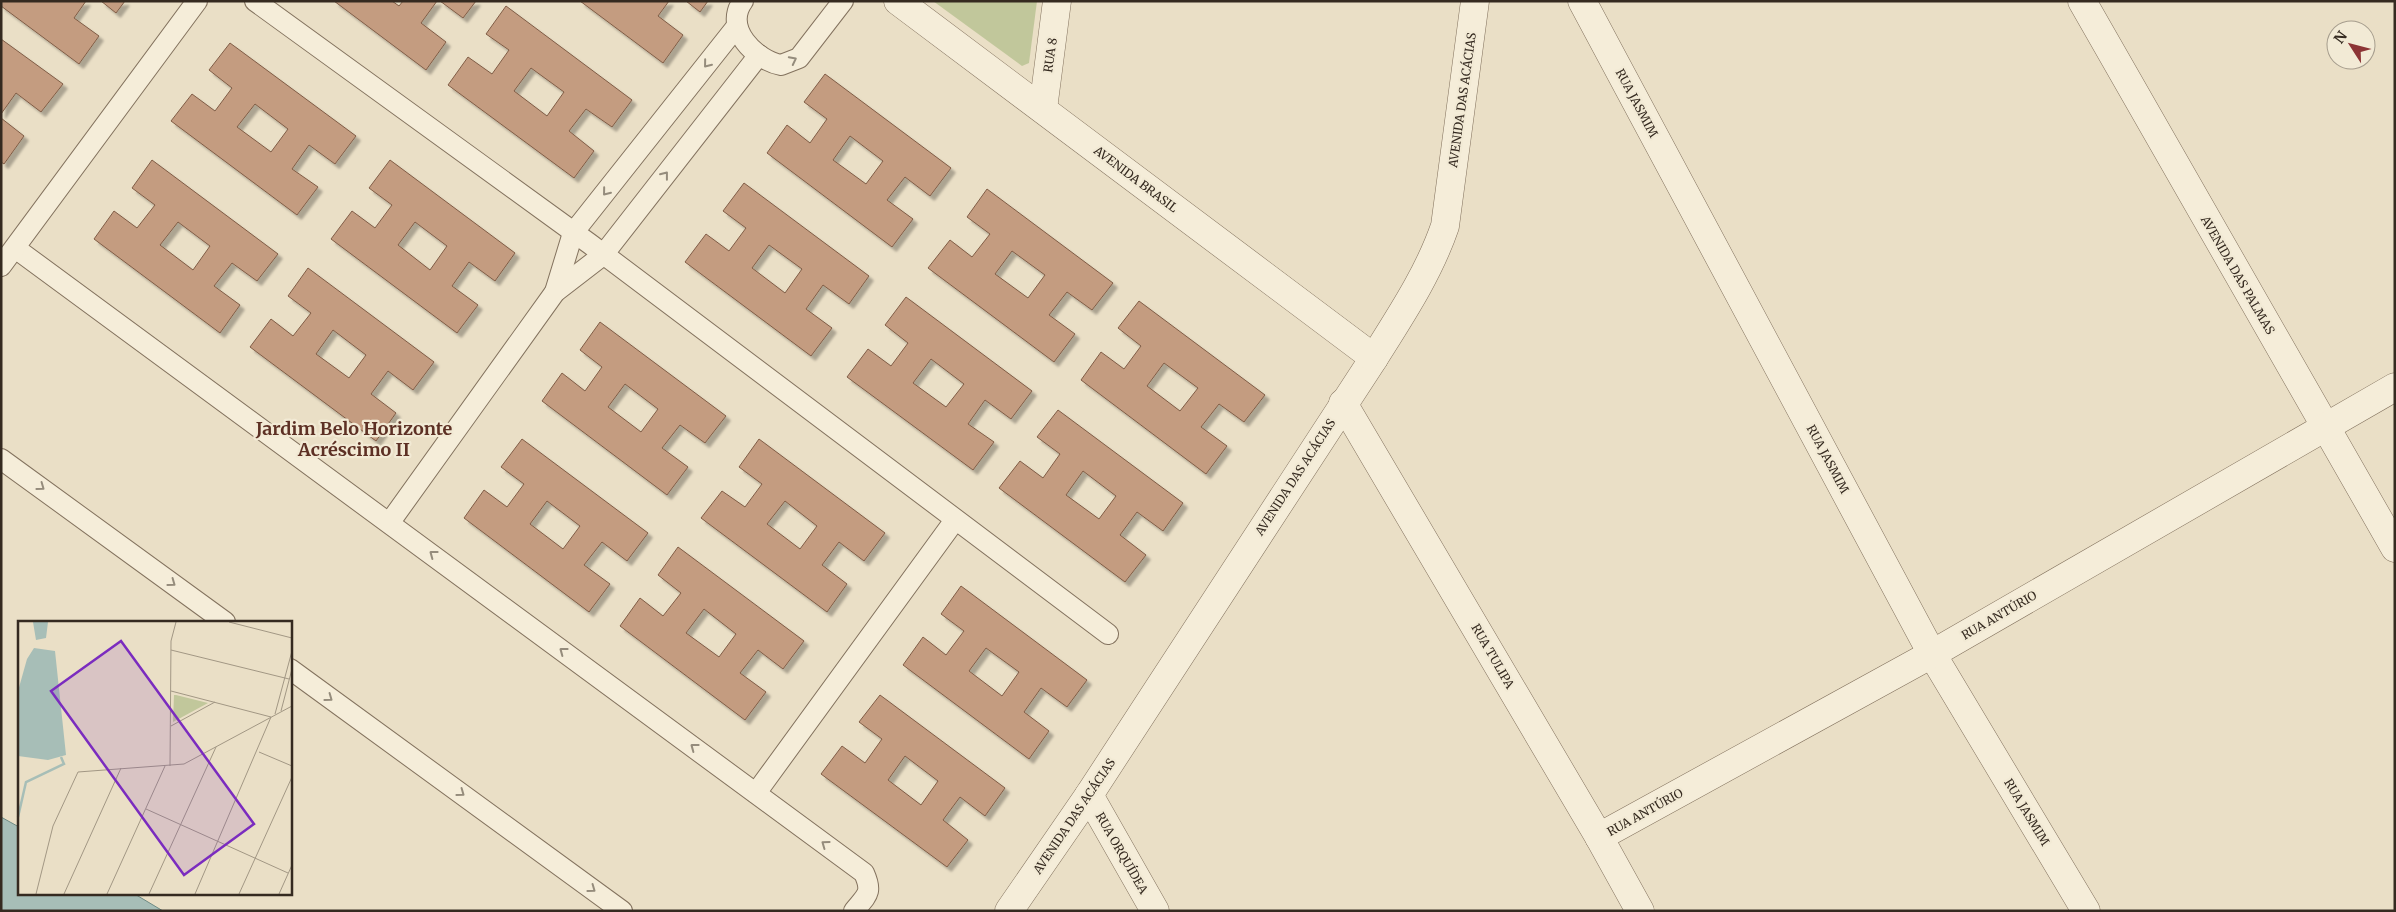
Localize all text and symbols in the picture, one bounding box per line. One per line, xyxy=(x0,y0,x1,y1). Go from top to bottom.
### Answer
north arrow xyxy=(2326,20,2376,70)
text: N xyxy=(2330,28,2351,47)
street label: AVENIDA DAS ACÁCIAS xyxy=(1445,32,1479,169)
street label: RUA 8 xyxy=(1040,37,1060,73)
one-way arrow xyxy=(788,56,797,66)
one-way arrow xyxy=(703,59,712,68)
street label: RUA JASMIM xyxy=(1613,66,1661,140)
street label: AVENIDA BRASIL xyxy=(1090,142,1181,216)
one-way arrow xyxy=(659,172,668,181)
one-way arrow xyxy=(602,186,611,195)
street label: AVENIDA DAS PALMAS xyxy=(2197,212,2278,337)
street label: AVENIDA DAS ACÁCIAS xyxy=(1251,416,1338,539)
district label: Jardim Belo Horizonte Acréscimo II xyxy=(255,417,453,461)
street label: RUA JASMIM xyxy=(1804,422,1852,496)
one-way arrow xyxy=(35,482,44,490)
one-way arrow xyxy=(429,551,439,560)
one-way arrow xyxy=(166,577,176,586)
street label: RUA ANTÚRIO xyxy=(1959,587,2040,643)
inset map xyxy=(18,621,291,894)
street label: RUA TULIPA xyxy=(1468,621,1518,691)
one-way arrow xyxy=(560,647,569,657)
one-way arrow xyxy=(323,692,333,701)
one-way arrow xyxy=(691,745,700,753)
street label: AVENIDA DAS ACÁCIAS xyxy=(1029,755,1118,877)
street label: RUA JASMIM xyxy=(2001,776,2053,848)
street label: RUA ANTÚRIO xyxy=(1604,785,1686,839)
one-way arrow xyxy=(455,788,464,796)
street label: RUA ORQUÍDEA xyxy=(1093,810,1152,897)
one-way arrow xyxy=(821,841,831,850)
one-way arrow xyxy=(586,883,596,892)

